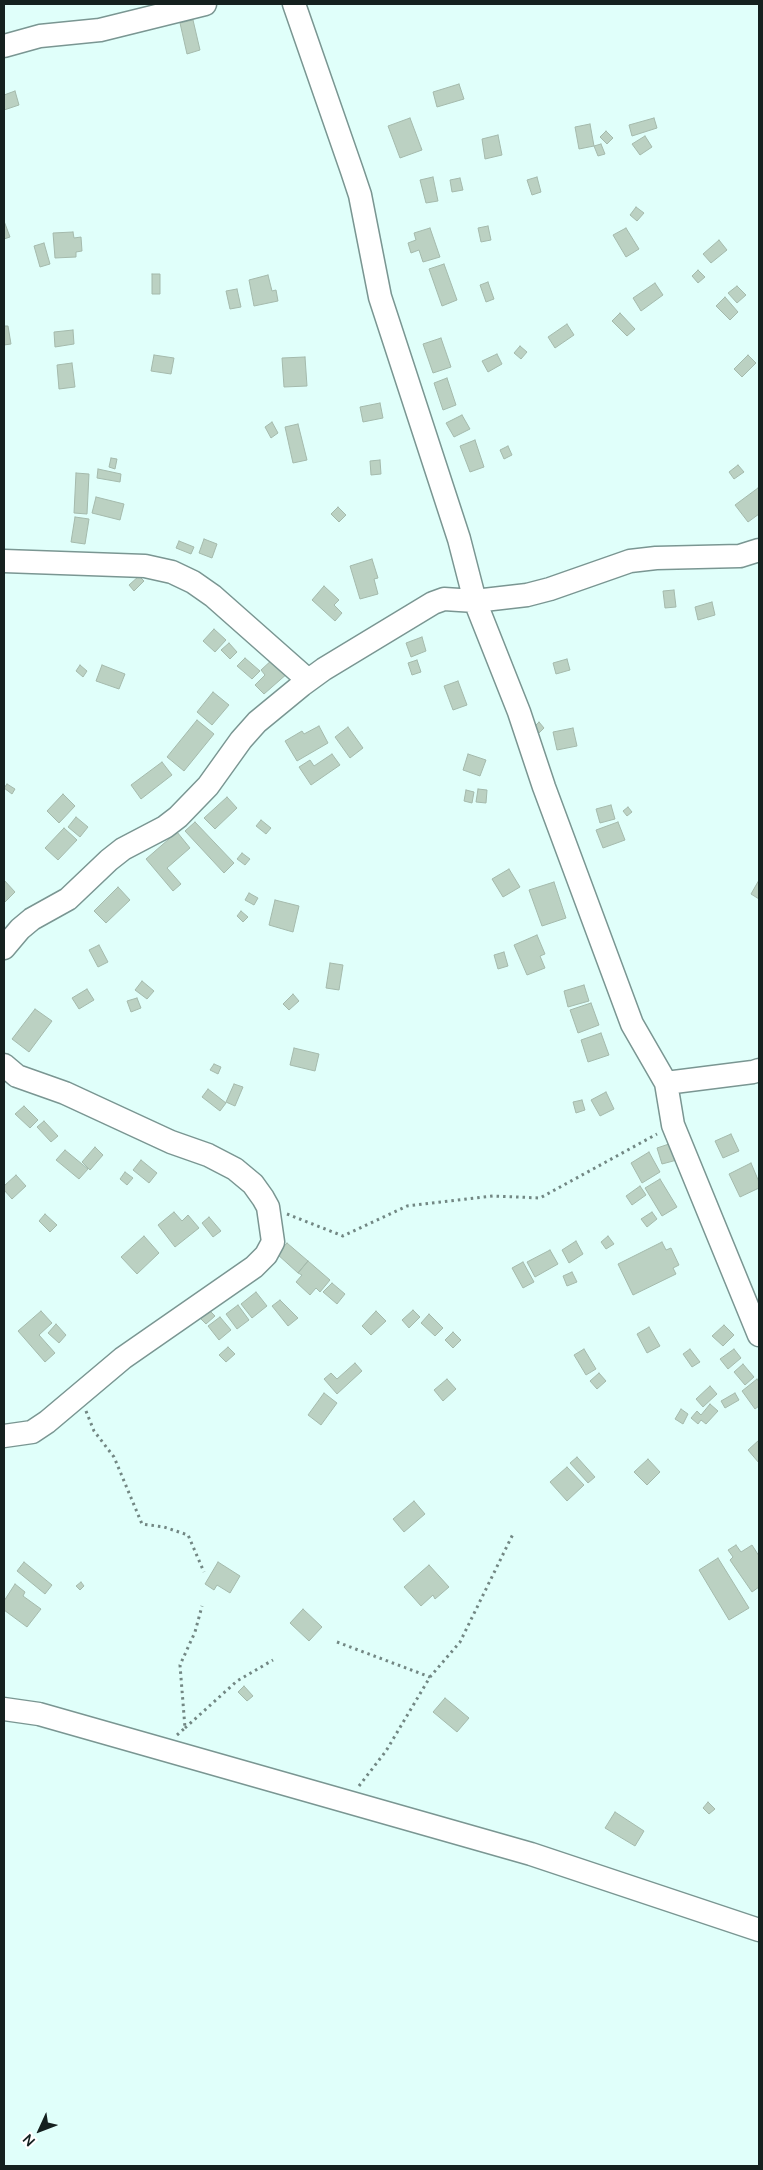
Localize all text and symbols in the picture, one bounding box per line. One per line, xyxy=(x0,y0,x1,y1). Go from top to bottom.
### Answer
north arrow xyxy=(15,2105,65,2155)
text: N xyxy=(18,2130,39,2151)

